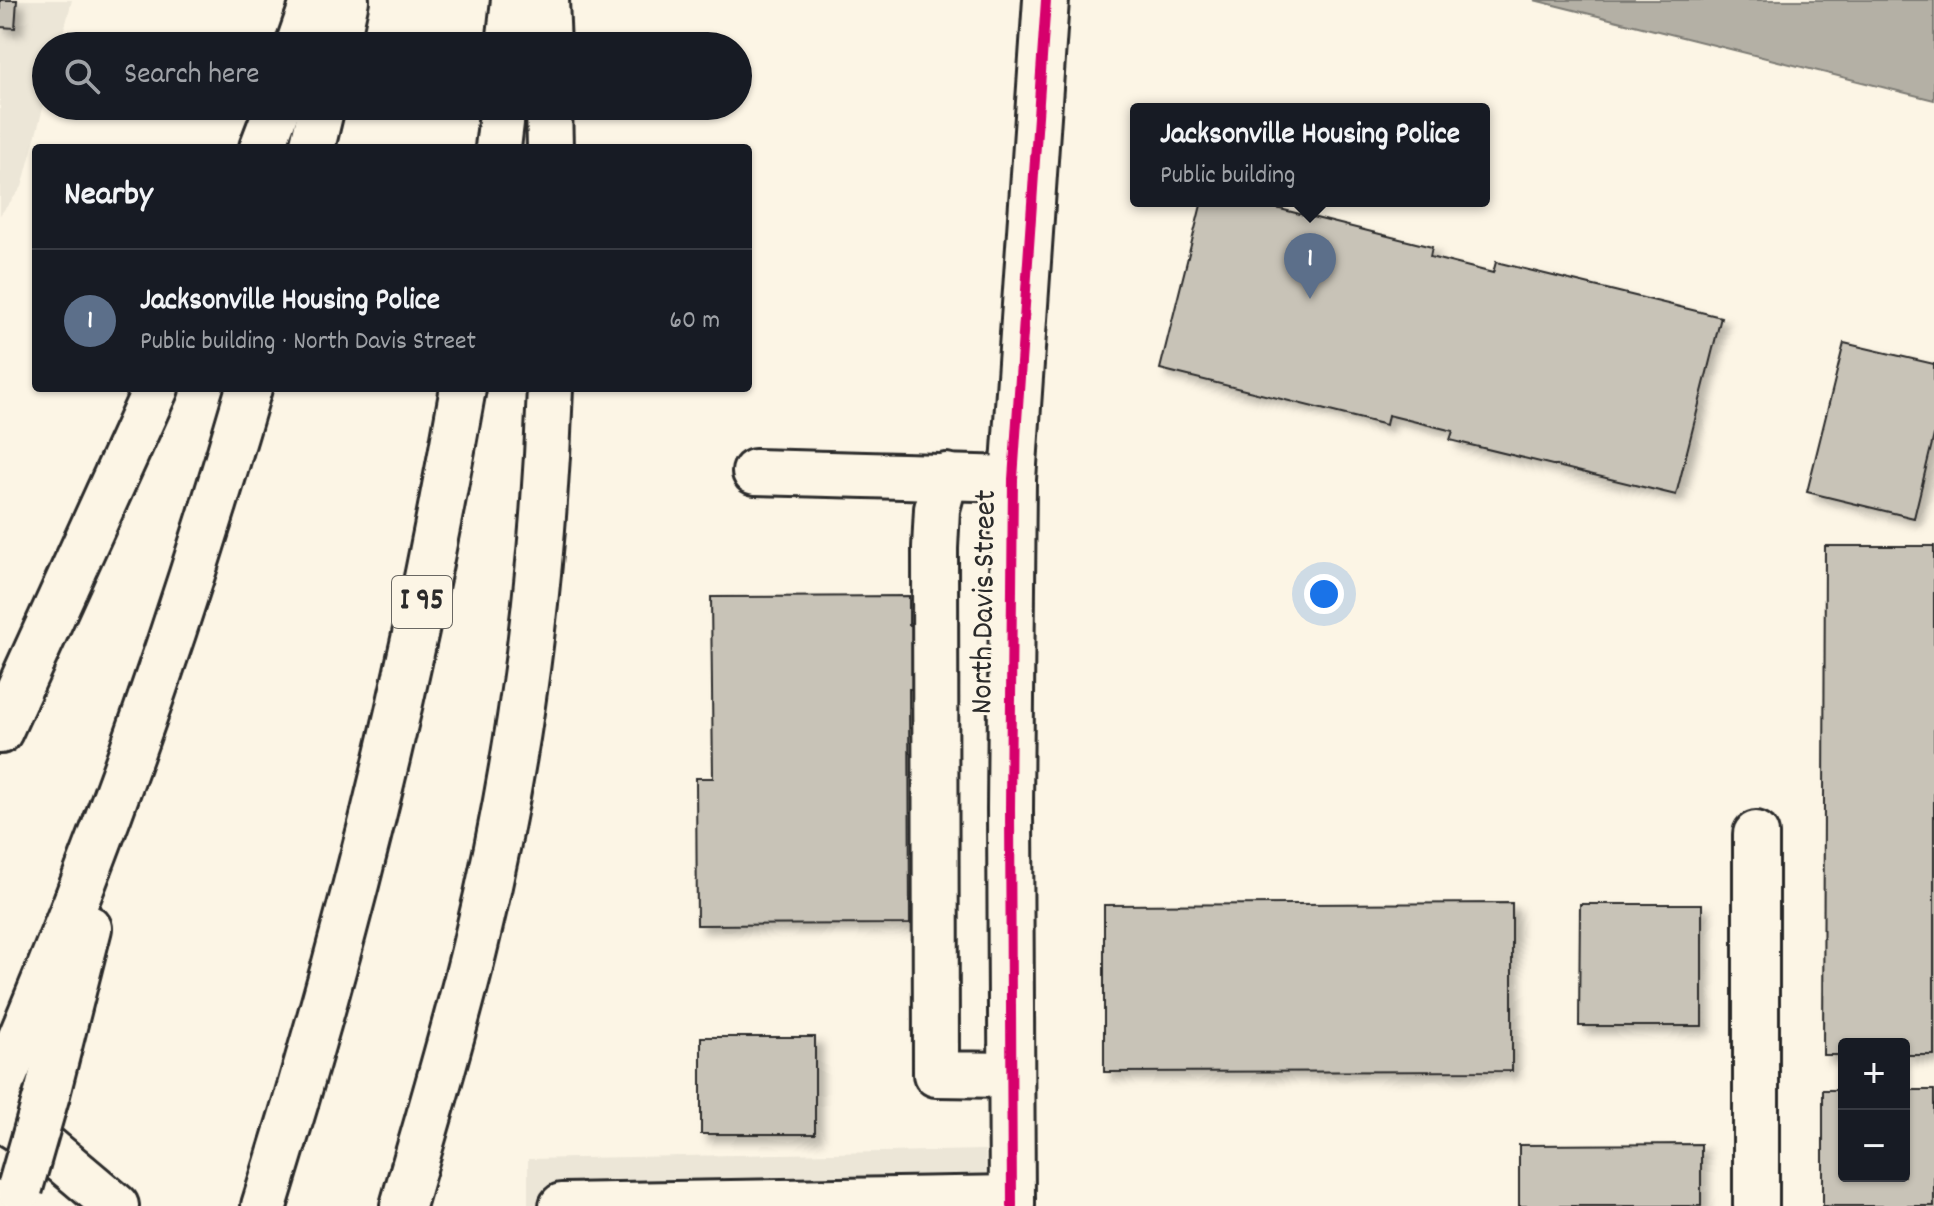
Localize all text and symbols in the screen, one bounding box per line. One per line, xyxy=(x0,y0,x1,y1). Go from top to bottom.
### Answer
search box xyxy=(32,32,752,120)
icon: search xyxy=(60,54,104,98)
text: Search here xyxy=(124,55,260,98)
popup xyxy=(1130,103,1490,207)
text: Jacksonville Housing Police xyxy=(1160,115,1460,158)
text: Public building xyxy=(1160,158,1295,195)
text: Nearby xyxy=(64,172,153,221)
pin: 1 xyxy=(1284,233,1336,299)
text: Jacksonville Housing Police xyxy=(140,281,440,324)
text: 1 xyxy=(87,303,93,340)
text: 60 m xyxy=(669,303,720,340)
text: Public building · North Davis Street xyxy=(140,324,476,361)
street label: North Davis Street xyxy=(961,489,1011,715)
your location xyxy=(1304,574,1344,614)
road number: I 95 xyxy=(392,576,452,628)
map controls xyxy=(1838,1038,1910,1182)
button: + xyxy=(1838,1038,1910,1110)
button: − xyxy=(1838,1110,1910,1182)

